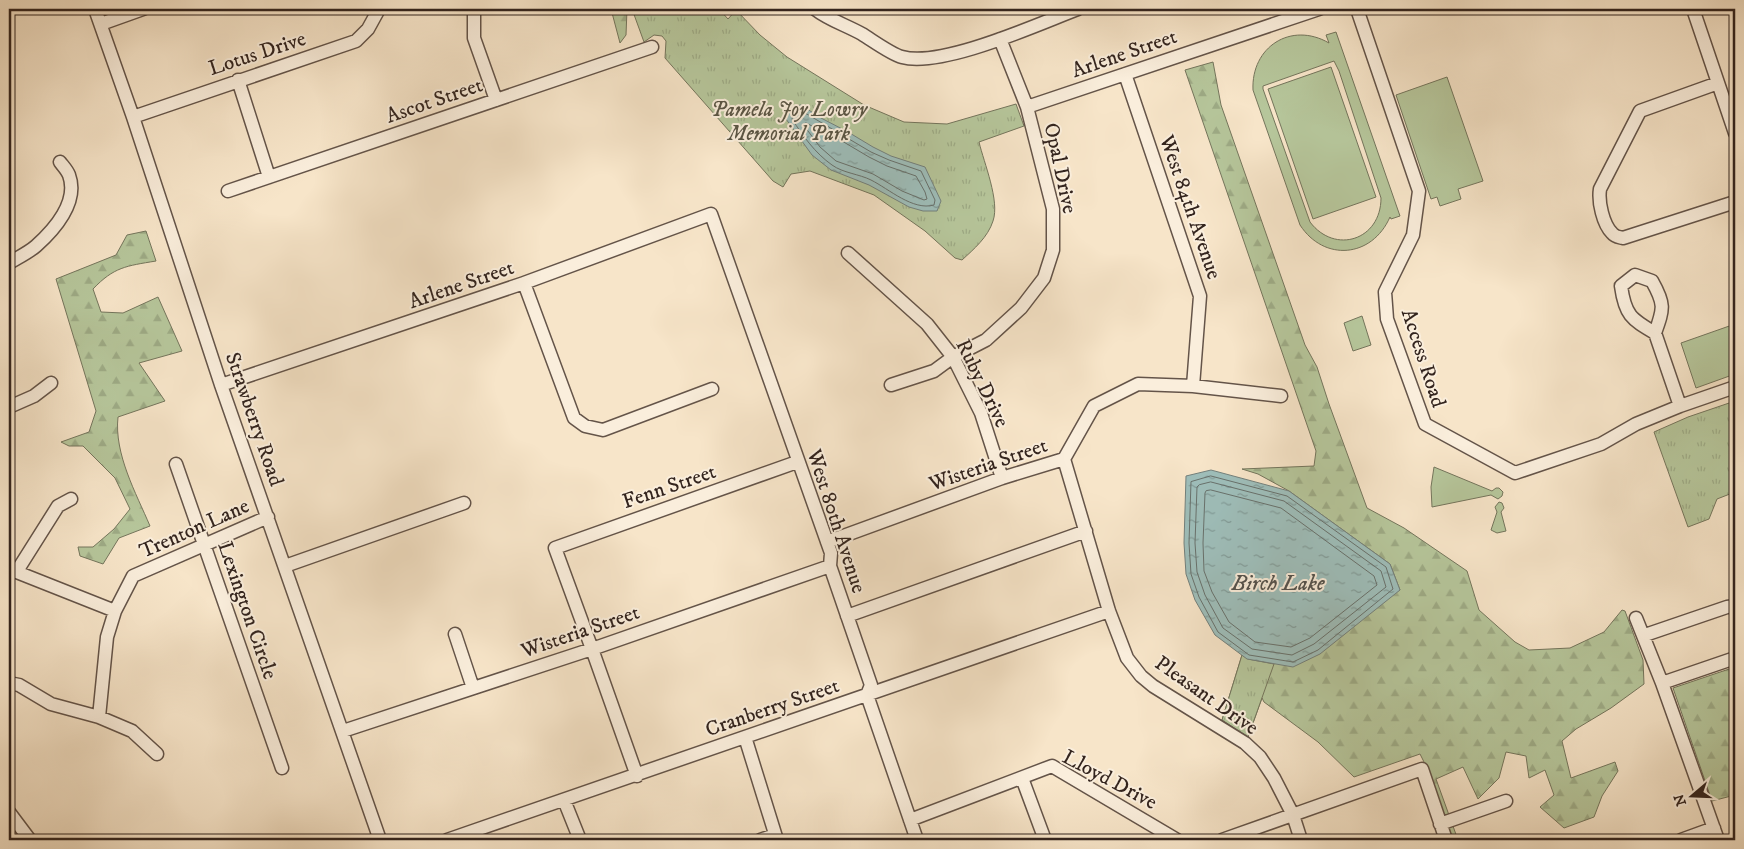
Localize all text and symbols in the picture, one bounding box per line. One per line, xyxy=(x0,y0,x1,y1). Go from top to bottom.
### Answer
street label: Arlene Street xyxy=(1068,24,1181,84)
street label: Lotus Drive xyxy=(206,26,309,82)
street label: Ascot Street xyxy=(383,72,486,130)
park label: Pamela Joy Lowry Memorial Park xyxy=(711,97,869,147)
street label: Opal Drive xyxy=(1038,121,1082,216)
street label: West 84th Avenue xyxy=(1153,131,1227,283)
street label: Arlene Street xyxy=(405,255,518,315)
street label: Access Road xyxy=(1395,306,1451,411)
street label: Ruby Drive xyxy=(950,335,1015,432)
street label: Strawberry Road xyxy=(219,349,289,490)
street label: Wisteria Street xyxy=(925,432,1051,498)
street label: West 80th Avenue xyxy=(800,445,872,597)
street label: Fenn Street xyxy=(619,459,720,515)
street label: Trenton Lane xyxy=(136,493,253,565)
street label: Lexington Circle xyxy=(211,538,283,683)
water label: Birch Lake xyxy=(1231,570,1325,597)
street label: Wisteria Street xyxy=(517,599,643,665)
street label: Pleasant Drive xyxy=(1150,651,1264,741)
street label: Cranberry Street xyxy=(702,673,843,743)
street label: Lloyd Drive xyxy=(1058,744,1162,816)
north arrow xyxy=(1666,772,1716,822)
text: N xyxy=(1670,791,1691,808)

